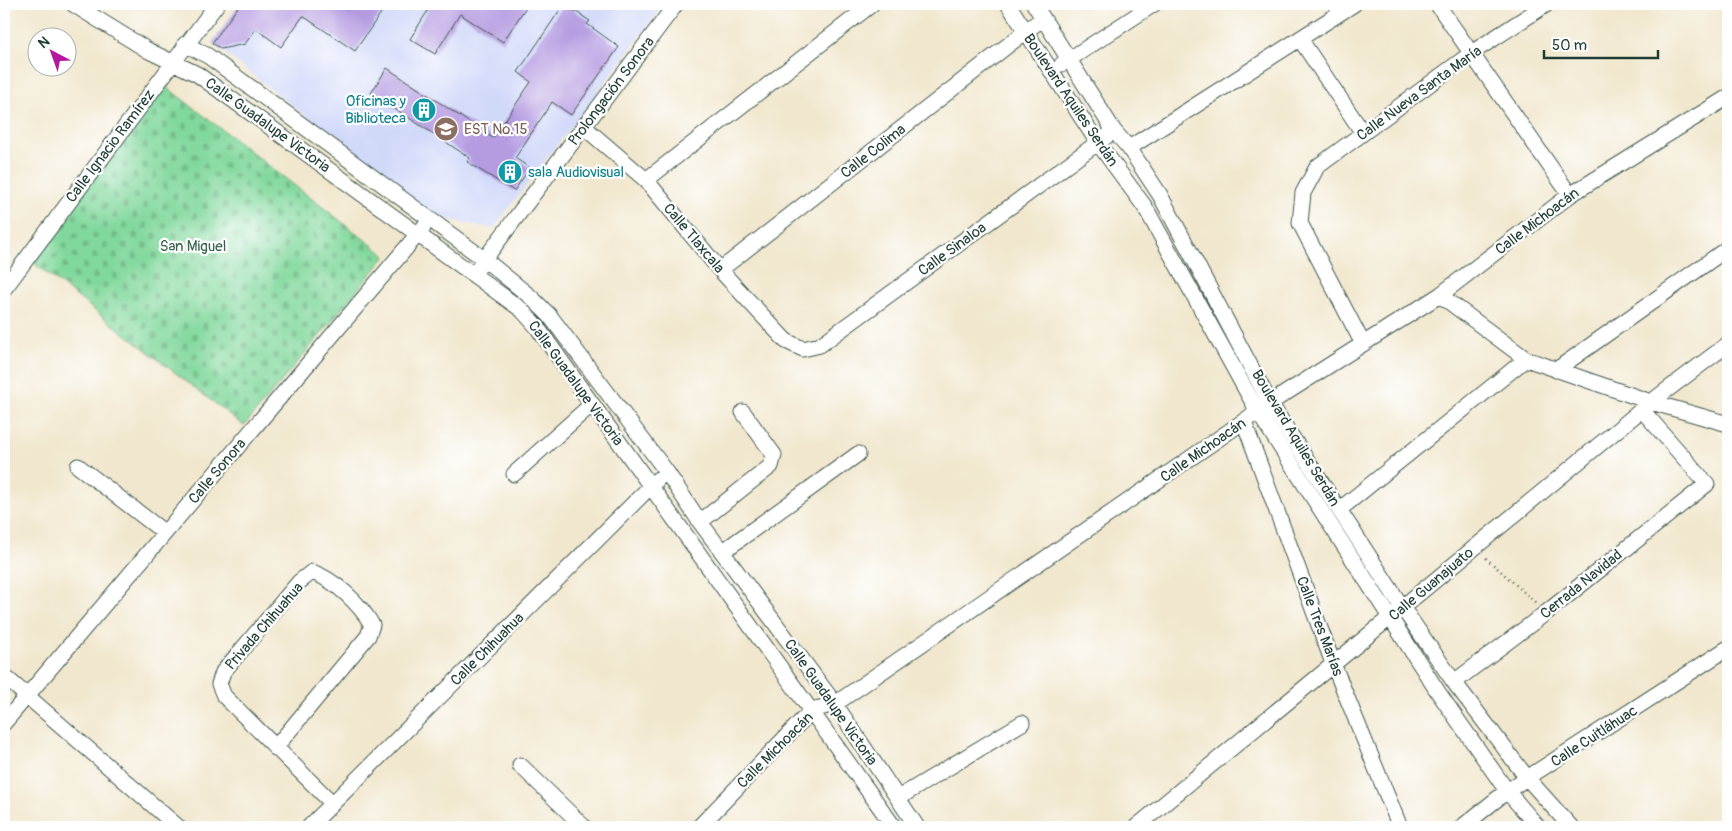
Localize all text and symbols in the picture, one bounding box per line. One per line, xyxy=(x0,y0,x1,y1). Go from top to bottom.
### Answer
north arrow xyxy=(28,28,78,78)
scale bar xyxy=(1544,28,1658,60)
street label: Boulevard Aquiles Serdán xyxy=(1019,30,1122,170)
text: N xyxy=(35,33,53,52)
street label: Prolongación Sonora xyxy=(564,33,659,150)
text: 50 m xyxy=(1552,36,1587,55)
street label: Calle Nueva Santa María xyxy=(1353,42,1486,145)
street label: Calle Guadalupe Victoria xyxy=(201,74,334,177)
street label: Calle Ignacio Ramírez xyxy=(62,86,159,206)
place label: Oficinas y Biblioteca xyxy=(345,92,407,128)
building icon: Oficinas y Biblioteca xyxy=(411,97,437,123)
school or university icon: EST No.15 xyxy=(433,116,459,142)
place label: EST No.15 xyxy=(464,120,528,139)
street label: Calle Colima xyxy=(837,120,910,183)
building icon: sala Audiovisual xyxy=(497,159,523,185)
place label: sala Audiovisual xyxy=(528,163,624,182)
street label: Calle Michoacán xyxy=(1492,184,1583,259)
street label: Calle Tlaxcala xyxy=(659,199,728,277)
street label: Calle Sinaloa xyxy=(915,218,990,280)
park label: San Miguel xyxy=(160,237,226,256)
street label: Calle Guadalupe Victoria xyxy=(524,317,627,450)
street label: Boulevard Aquiles Serdán xyxy=(1247,366,1344,510)
street label: Calle Michoacán xyxy=(1157,414,1250,487)
street label: Calle Sonora xyxy=(184,435,250,508)
street label: Calle Guanajuato xyxy=(1385,543,1478,625)
street label: Cerrada Navidad xyxy=(1536,545,1626,623)
street label: Calle Tres Marías xyxy=(1292,574,1347,679)
street label: Privada Chihuahua xyxy=(221,579,308,674)
street label: Calle Chihuahua xyxy=(447,609,528,690)
street label: Calle Guadalupe Victoria xyxy=(780,635,881,769)
street label: Calle Cuitláhuac xyxy=(1547,701,1641,771)
street label: Calle Michoacán xyxy=(733,708,818,793)

